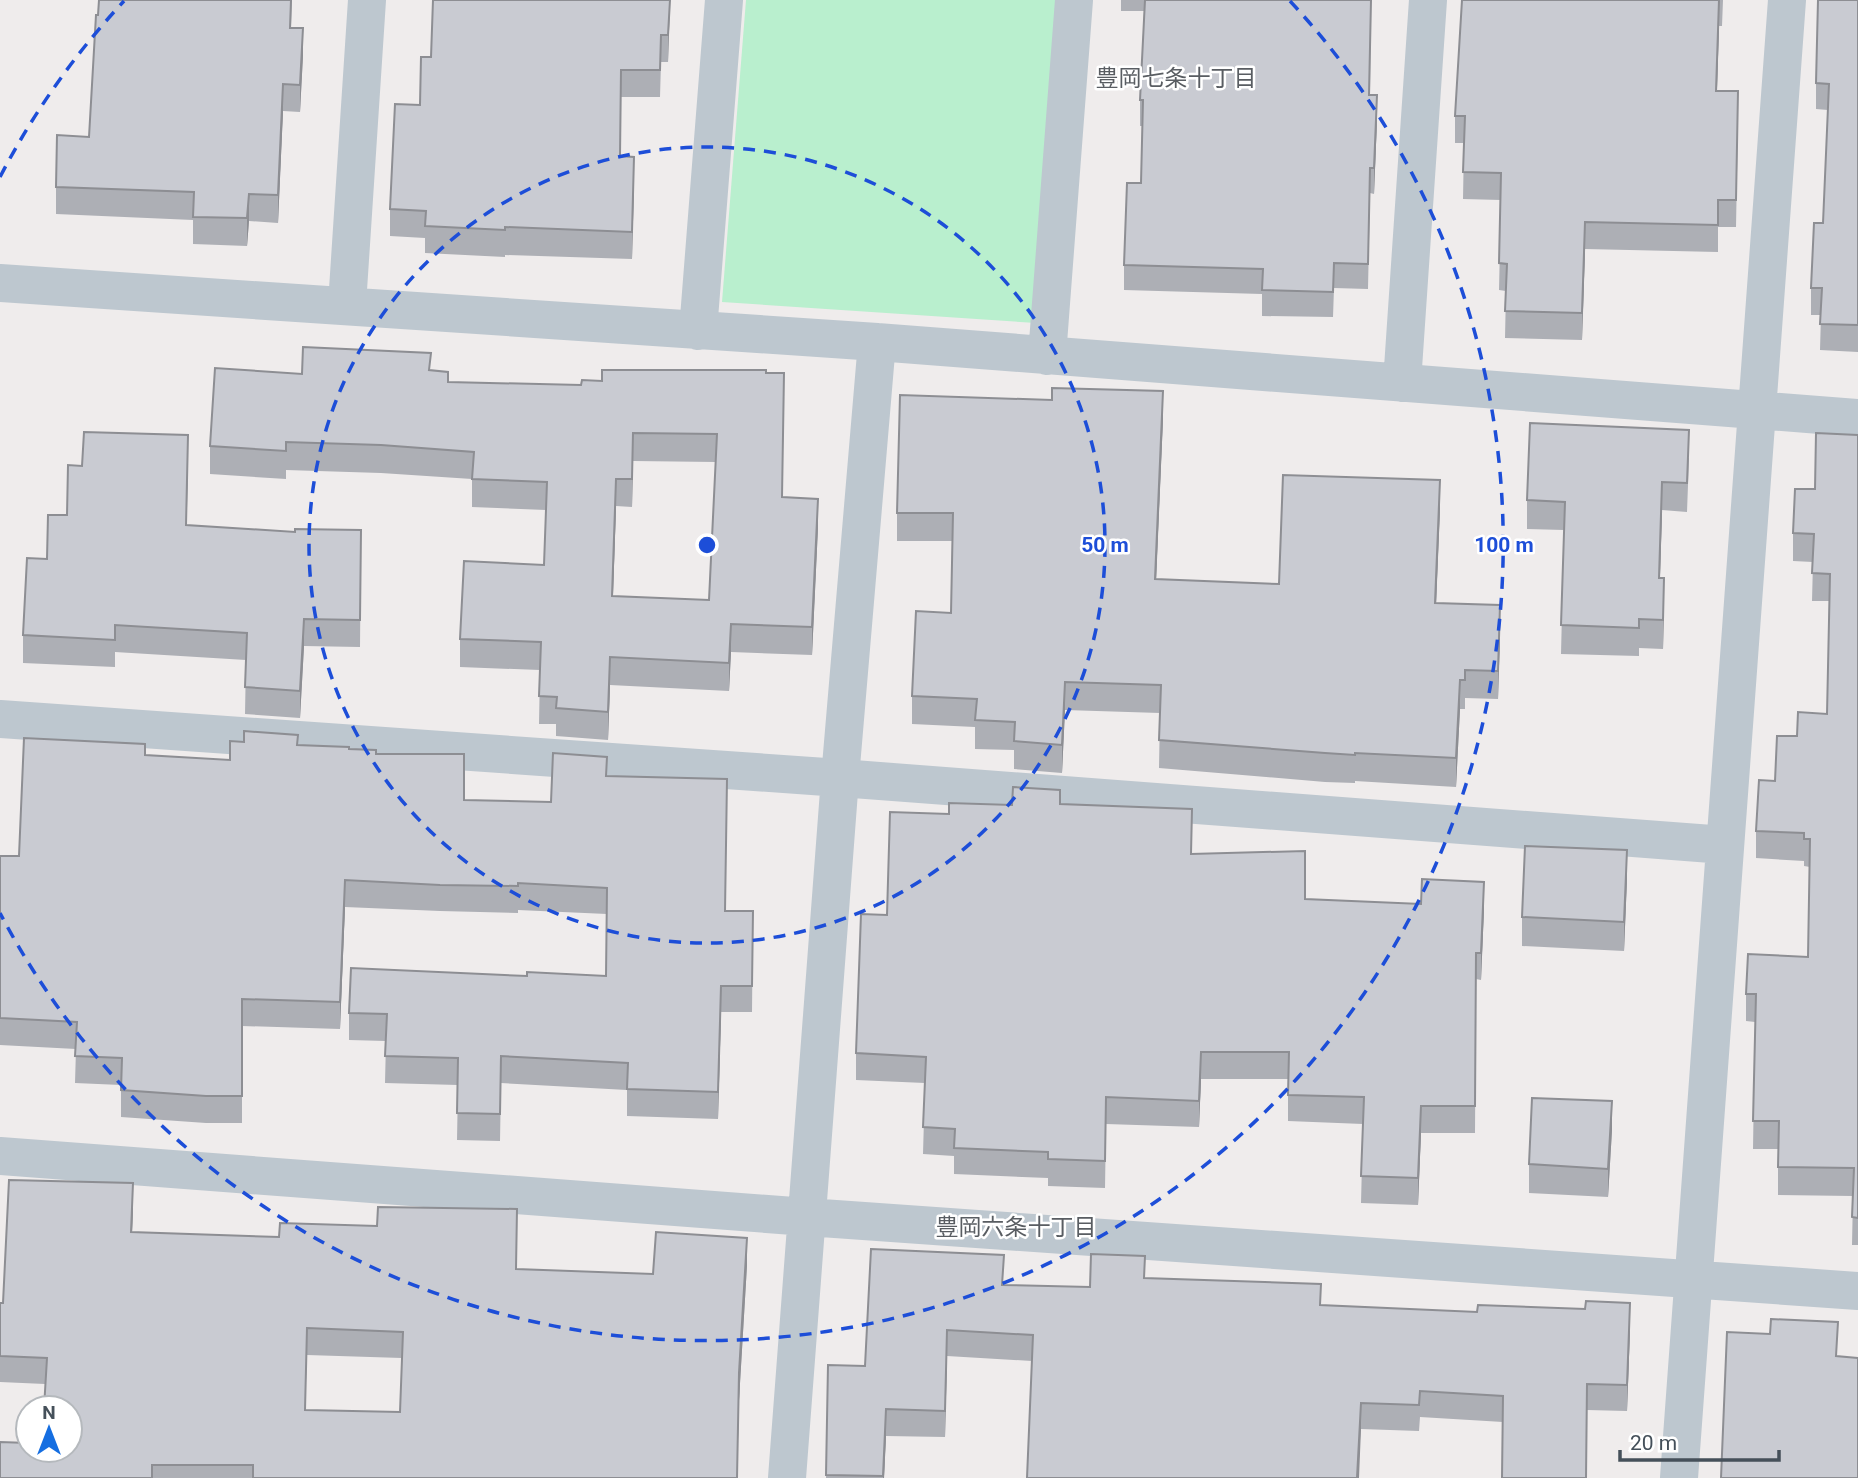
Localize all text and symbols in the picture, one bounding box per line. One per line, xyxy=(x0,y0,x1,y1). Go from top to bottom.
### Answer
district label: 豊岡七条十丁目 xyxy=(1096,65,1257,92)
centre of rings xyxy=(695,533,719,557)
text: 50 m xyxy=(1081,533,1129,557)
text: 100 m xyxy=(1474,533,1534,557)
district label: 豊岡六条十丁目 xyxy=(936,1214,1097,1241)
north arrow xyxy=(14,1394,84,1464)
text: N xyxy=(42,1401,56,1424)
scale bar xyxy=(1620,1418,1779,1462)
text: 20 m xyxy=(1630,1431,1677,1455)

